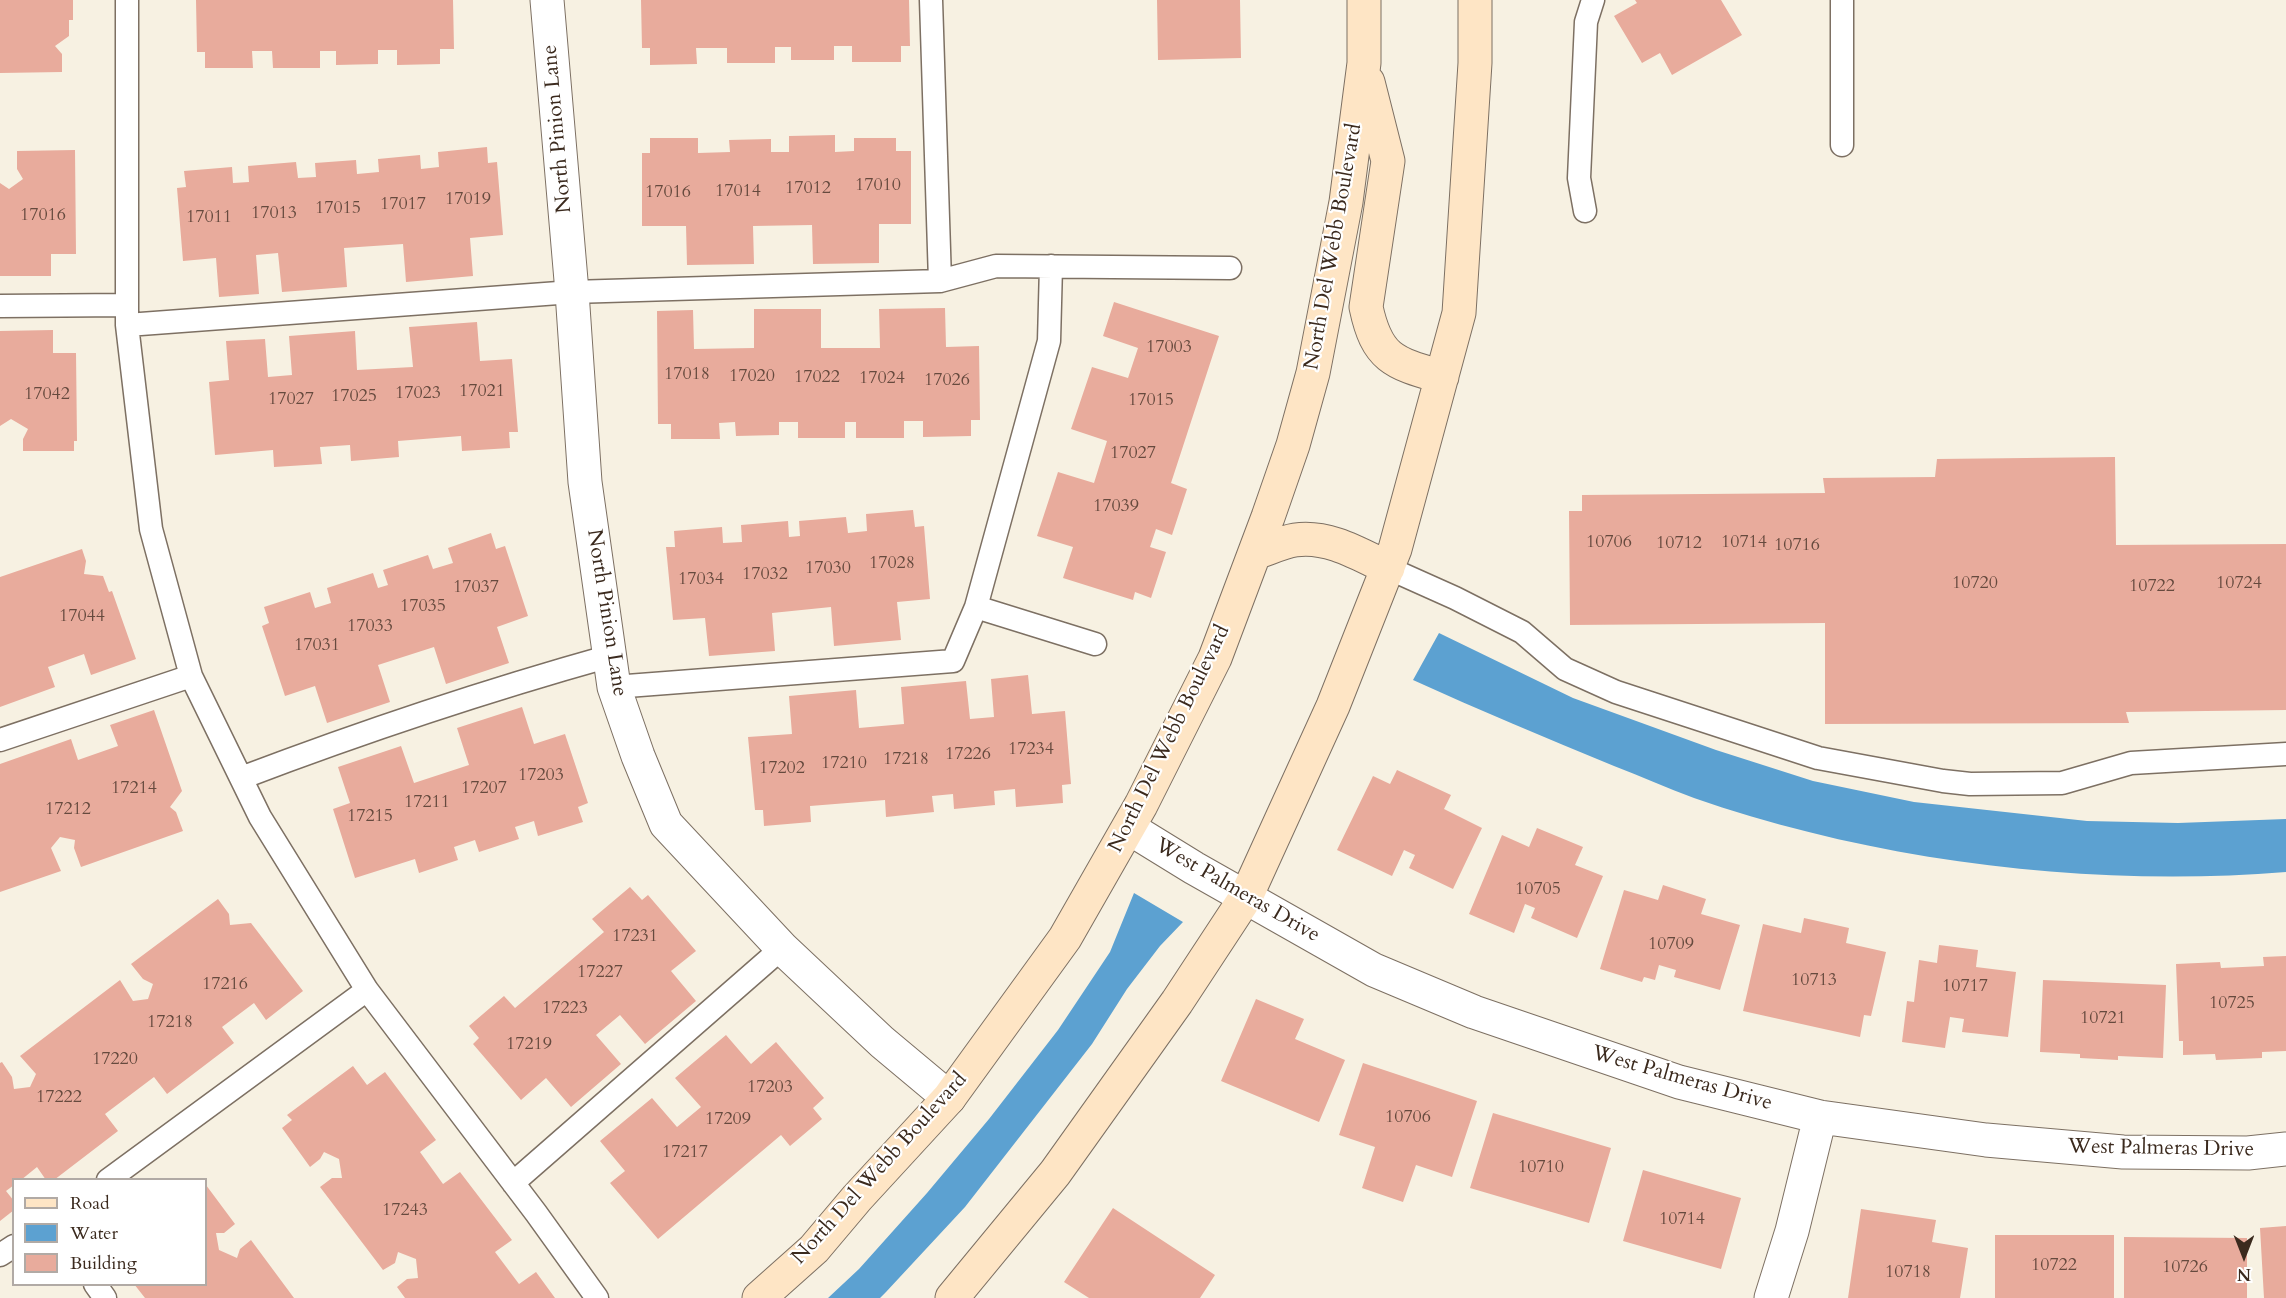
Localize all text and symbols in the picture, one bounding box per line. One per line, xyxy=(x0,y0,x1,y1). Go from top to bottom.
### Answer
street label: North Pinion Lane xyxy=(538,44,578,214)
street label: North Del Webb Boulevard xyxy=(1300,122,1368,372)
house number: 17010 xyxy=(855,175,901,197)
house number: 17012 xyxy=(785,178,831,200)
house number: 17014 xyxy=(715,181,761,203)
house number: 17016 xyxy=(645,182,691,204)
house number: 17019 xyxy=(445,189,491,211)
house number: 17017 xyxy=(380,194,426,216)
house number: 17015 xyxy=(315,198,361,220)
house number: 17013 xyxy=(251,203,297,225)
house number: 17016 xyxy=(20,205,66,227)
house number: 17011 xyxy=(186,207,232,229)
house number: 17003 xyxy=(1146,337,1192,359)
house number: 17018 xyxy=(664,364,710,386)
house number: 17020 xyxy=(729,366,775,388)
house number: 17022 xyxy=(794,367,840,389)
house number: 17024 xyxy=(859,368,905,390)
house number: 17026 xyxy=(924,370,970,392)
house number: 17021 xyxy=(459,381,505,403)
house number: 17023 xyxy=(395,383,441,405)
house number: 17042 xyxy=(24,384,70,406)
house number: 17025 xyxy=(331,386,377,408)
house number: 17027 xyxy=(268,389,314,411)
house number: 17015 xyxy=(1128,390,1174,412)
house number: 17027 xyxy=(1110,443,1156,465)
house number: 17039 xyxy=(1093,496,1139,518)
street label: North Pinion Lane xyxy=(580,528,632,698)
house number: 10706 xyxy=(1586,532,1632,554)
house number: 10714 xyxy=(1721,532,1767,554)
house number: 10712 xyxy=(1656,533,1702,555)
house number: 10716 xyxy=(1774,535,1820,557)
house number: 17028 xyxy=(869,553,915,575)
house number: 17030 xyxy=(805,558,851,580)
house number: 17032 xyxy=(742,564,788,586)
house number: 17034 xyxy=(678,569,724,591)
house number: 10720 xyxy=(1952,573,1998,595)
house number: 10724 xyxy=(2216,573,2262,595)
house number: 10722 xyxy=(2129,576,2175,598)
house number: 17037 xyxy=(453,577,499,599)
house number: 17035 xyxy=(400,596,446,618)
house number: 17044 xyxy=(59,606,105,628)
house number: 17033 xyxy=(347,616,393,638)
street label: North Del Webb Boulevard xyxy=(1104,621,1236,857)
house number: 17031 xyxy=(294,635,340,657)
house number: 17234 xyxy=(1008,739,1054,761)
house number: 17226 xyxy=(945,744,991,766)
house number: 17218 xyxy=(883,749,929,771)
house number: 17210 xyxy=(821,753,867,775)
house number: 17202 xyxy=(759,758,805,780)
house number: 17203 xyxy=(518,765,564,787)
house number: 17214 xyxy=(111,778,157,800)
house number: 17207 xyxy=(461,778,507,800)
house number: 17211 xyxy=(404,792,450,814)
house number: 17212 xyxy=(45,799,91,821)
house number: 17215 xyxy=(347,806,393,828)
street label: West Palmeras Drive xyxy=(1150,834,1324,948)
house number: 10705 xyxy=(1515,879,1561,901)
house number: 17231 xyxy=(612,926,658,948)
house number: 10709 xyxy=(1648,934,1694,956)
house number: 17227 xyxy=(577,962,623,984)
house number: 10713 xyxy=(1791,970,1837,992)
house number: 17216 xyxy=(202,974,248,996)
house number: 10717 xyxy=(1942,976,1988,998)
house number: 10725 xyxy=(2209,993,2255,1015)
house number: 17223 xyxy=(542,998,588,1020)
house number: 10721 xyxy=(2080,1008,2126,1030)
house number: 17218 xyxy=(147,1012,193,1034)
house number: 17219 xyxy=(506,1034,552,1056)
street label: West Palmeras Drive xyxy=(1589,1041,1775,1117)
house number: 17220 xyxy=(92,1049,138,1071)
street label: North Del Webb Boulevard xyxy=(787,1068,973,1270)
house number: 17203 xyxy=(747,1077,793,1099)
house number: 17222 xyxy=(36,1087,82,1109)
house number: 10706 xyxy=(1385,1107,1431,1129)
house number: 17209 xyxy=(705,1109,751,1131)
street label: West Palmeras Drive xyxy=(2068,1135,2254,1163)
house number: 17217 xyxy=(662,1142,708,1164)
house number: 10710 xyxy=(1518,1157,1564,1179)
legend xyxy=(12,1178,207,1286)
text: Road xyxy=(70,1191,110,1216)
house number: 17243 xyxy=(382,1200,428,1222)
house number: 10714 xyxy=(1659,1209,1705,1231)
text: Water xyxy=(70,1221,118,1246)
north arrow xyxy=(2214,1226,2274,1286)
text: Building xyxy=(70,1251,137,1276)
house number: 10722 xyxy=(2031,1255,2077,1277)
house number: 10726 xyxy=(2162,1257,2208,1279)
house number: 10718 xyxy=(1885,1262,1931,1284)
text: N xyxy=(2237,1263,2251,1285)

